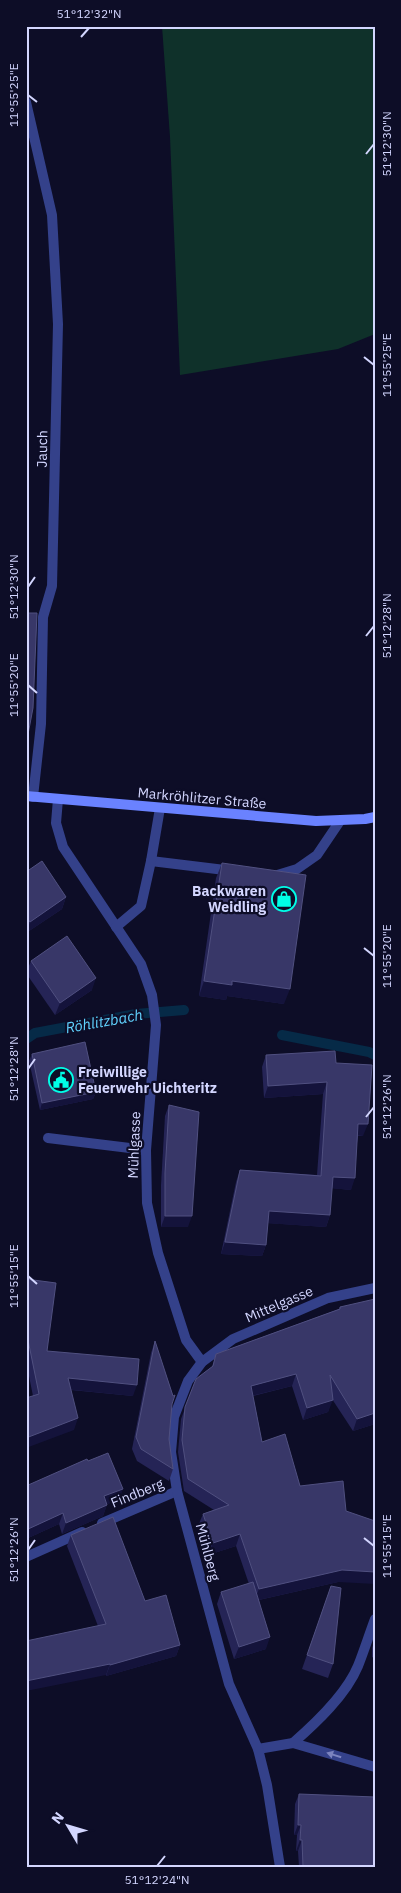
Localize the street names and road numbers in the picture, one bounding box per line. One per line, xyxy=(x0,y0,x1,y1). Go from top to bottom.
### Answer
street label: Jauch xyxy=(33,430,51,468)
street label: Markröhlitzer Straße xyxy=(137,783,267,813)
street label: Mühlgasse xyxy=(124,1111,144,1179)
street label: Mittelgasse xyxy=(242,1282,316,1326)
street label: Findberg xyxy=(108,1474,167,1512)
street label: Mühlberg xyxy=(192,1521,224,1583)

